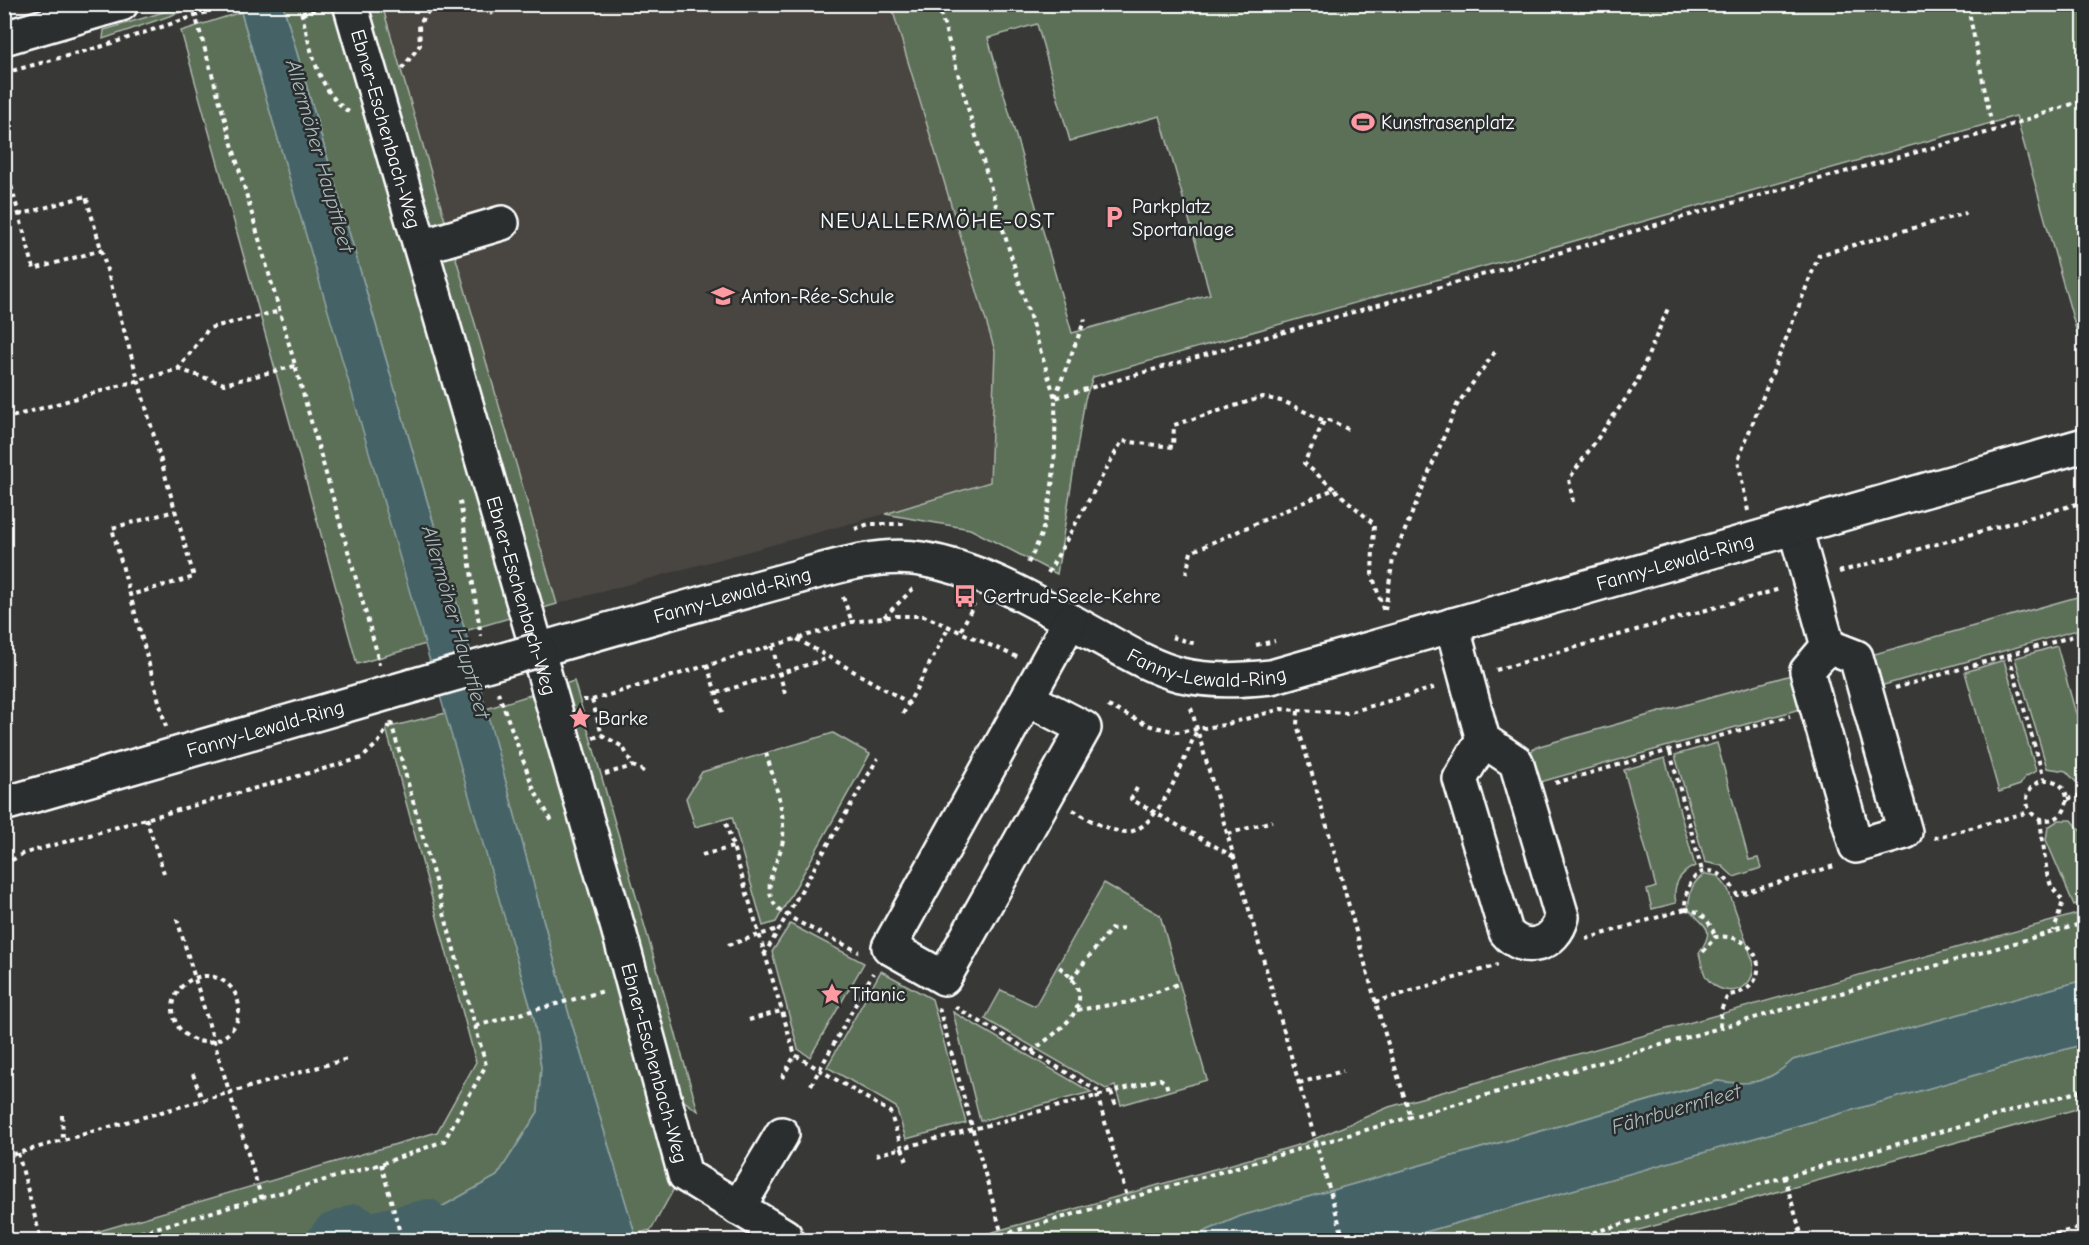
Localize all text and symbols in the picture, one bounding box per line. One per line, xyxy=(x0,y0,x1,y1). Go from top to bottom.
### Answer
street label: Ebner-Eschenbach-Weg xyxy=(346,27,426,231)
water label: Allermöher Hauptfleet xyxy=(281,56,359,256)
sports icon: Kunstrasenplatz xyxy=(1350,109,1376,135)
place label: Kunstrasenplatz xyxy=(1381,111,1515,134)
place label: Parkplatz Sportanlage xyxy=(1132,195,1234,241)
parking icon: Parkplatz Sportanlage xyxy=(1101,204,1127,230)
district label: NEUALLERMÖHE-OST xyxy=(820,208,1056,234)
school or university icon: Anton-Rée-Schule xyxy=(710,283,736,309)
place label: Anton-Rée-Schule xyxy=(741,285,894,308)
street label: Ebner-Eschenbach-Weg xyxy=(482,493,561,698)
water label: Allermöher Hauptfleet xyxy=(417,522,495,722)
street label: Fanny-Lewald-Ring xyxy=(1594,528,1756,595)
street label: Fanny-Lewald-Ring xyxy=(651,562,814,628)
bus stop icon: Gertrud-Seele-Kehre xyxy=(952,583,978,609)
place label: Gertrud-Seele-Kehre xyxy=(983,585,1161,608)
street label: Fanny-Lewald-Ring xyxy=(1123,643,1289,691)
street label: Fanny-Lewald-Ring xyxy=(184,695,347,762)
place icon: Barke xyxy=(567,705,593,731)
place label: Barke xyxy=(598,707,648,730)
street label: Ebner-Eschenbach-Weg xyxy=(617,960,693,1166)
place icon: Titanic xyxy=(819,981,845,1007)
place label: Titanic xyxy=(850,983,906,1006)
water label: Fährbuernfleet xyxy=(1608,1079,1745,1139)

